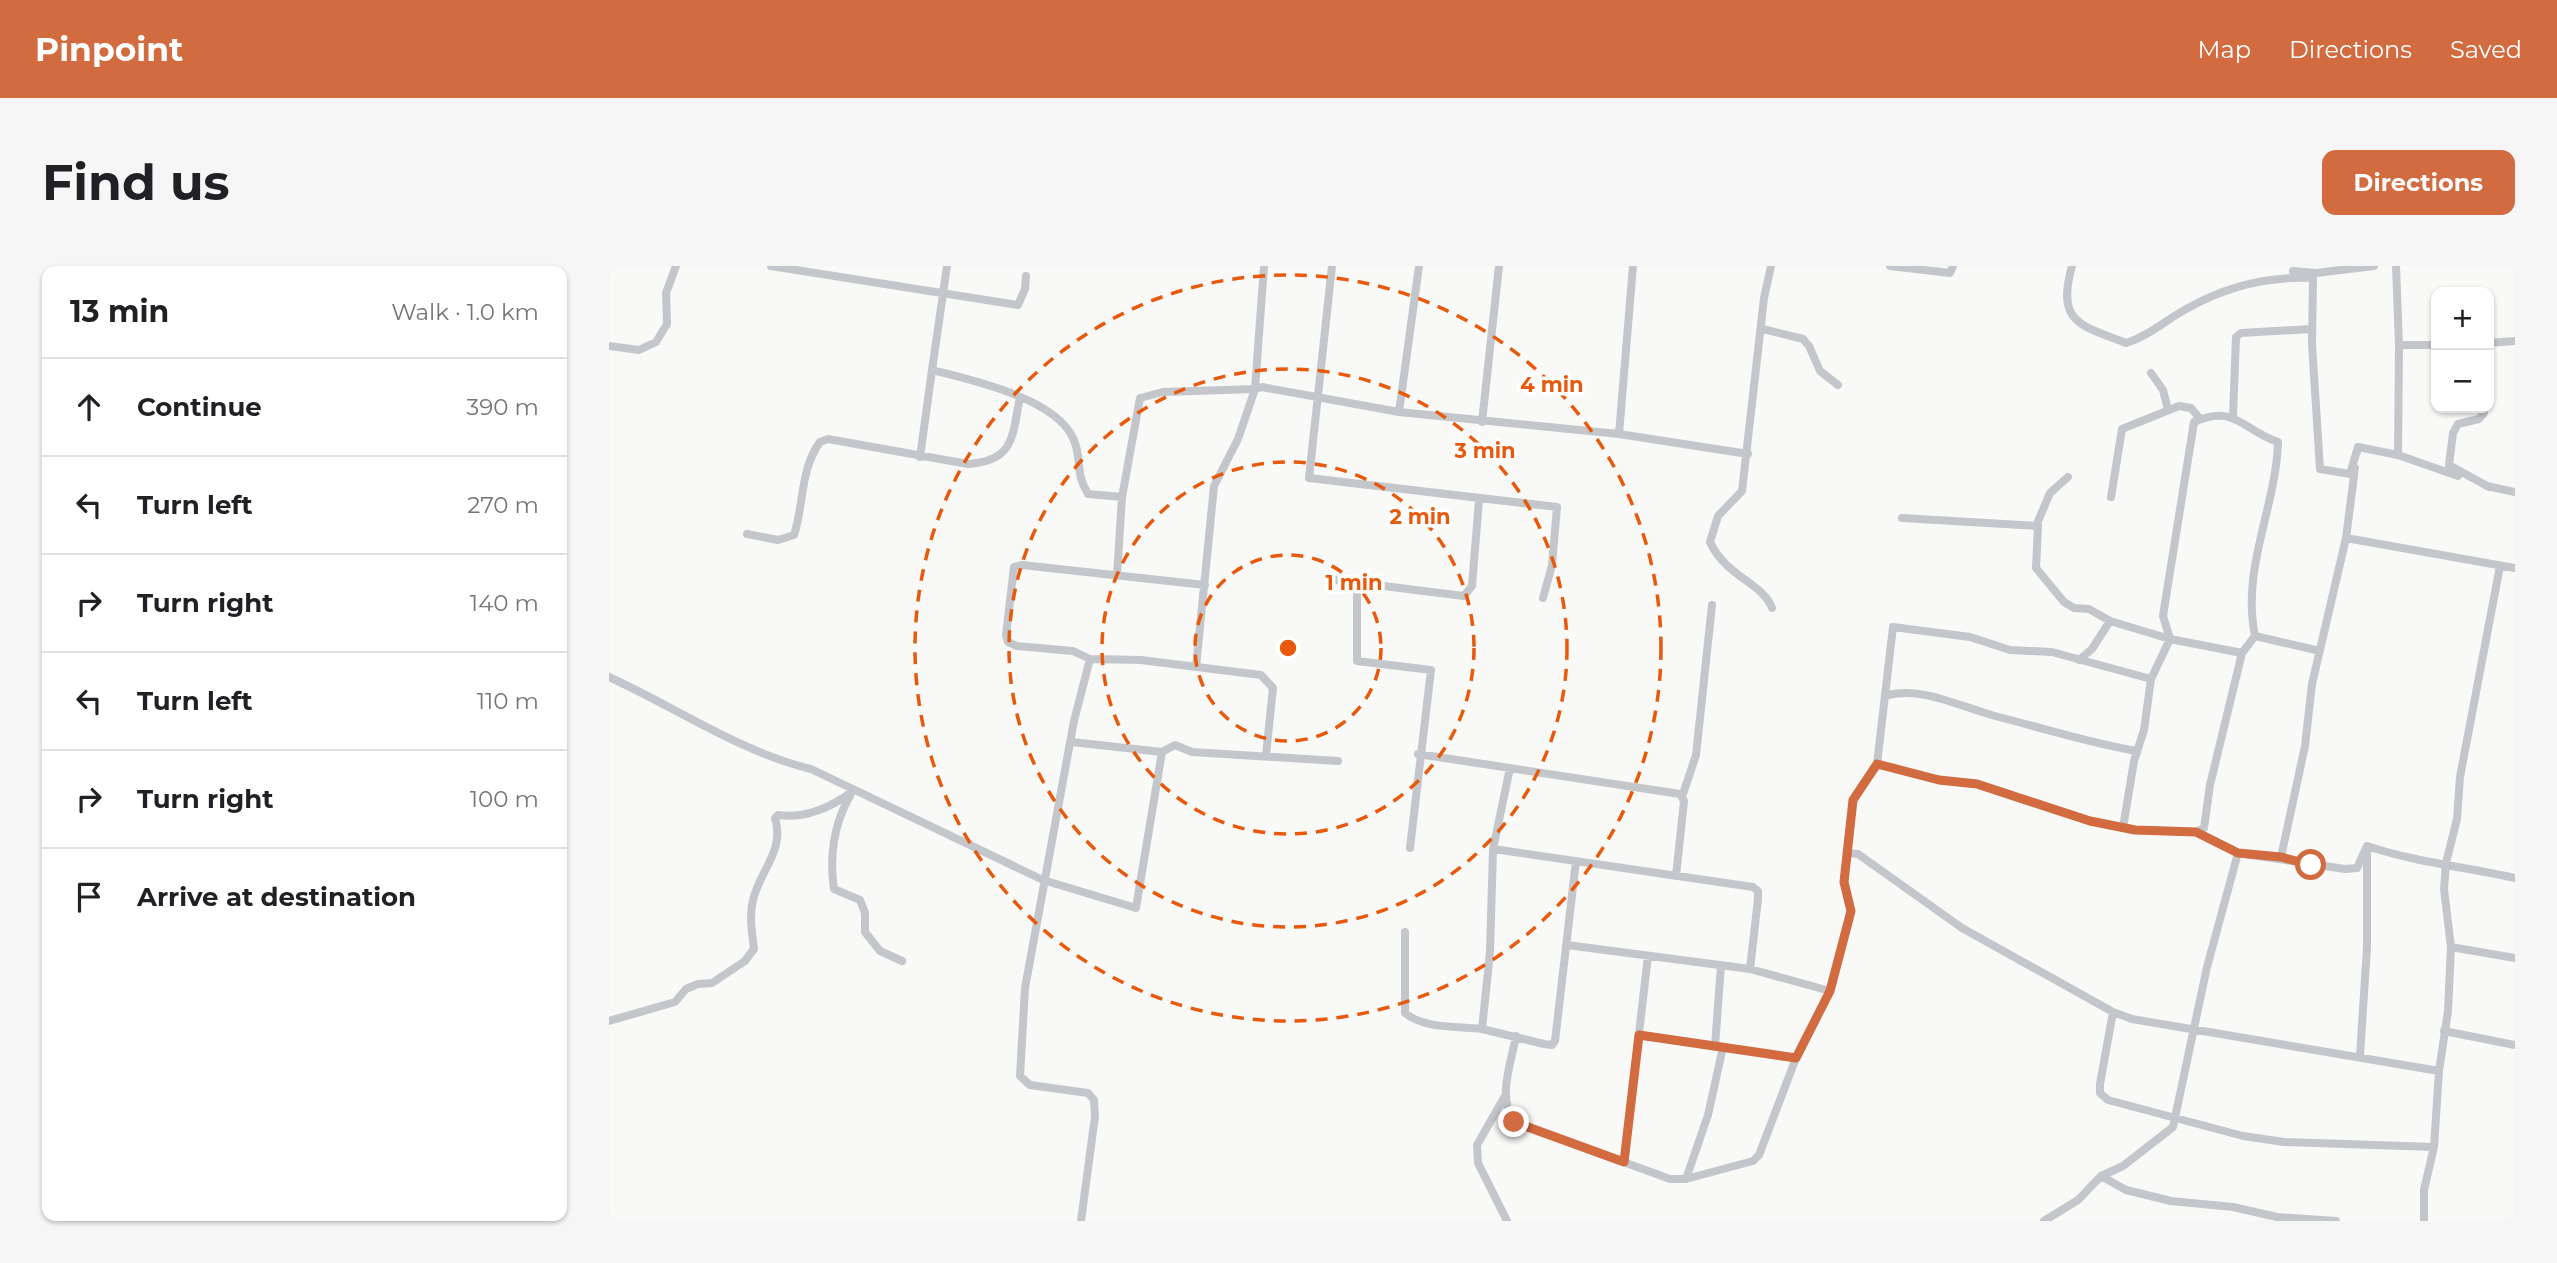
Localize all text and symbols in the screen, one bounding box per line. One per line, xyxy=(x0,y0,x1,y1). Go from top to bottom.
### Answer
text: Pinpoint xyxy=(35,29,183,69)
text: Map xyxy=(2198,35,2251,64)
text: Directions xyxy=(2289,35,2412,64)
text: Saved xyxy=(2450,35,2522,64)
button: Directions xyxy=(2322,150,2515,215)
text: Find us xyxy=(42,153,230,212)
map controls xyxy=(2431,287,2494,413)
button: + xyxy=(2431,287,2494,350)
text: 13 min xyxy=(70,293,169,330)
text: Walk · 1.0 km xyxy=(391,298,539,326)
button: − xyxy=(2431,350,2494,413)
text: 4 min xyxy=(1520,372,1584,397)
icon: ahead xyxy=(70,388,108,426)
text: Continue xyxy=(137,391,262,423)
text: 390 m xyxy=(466,393,539,421)
text: 3 min xyxy=(1453,438,1516,463)
icon: left xyxy=(70,486,108,524)
text: Turn left xyxy=(137,489,253,521)
text: 270 m xyxy=(467,491,539,519)
text: 2 min xyxy=(1389,504,1451,529)
text: 1 min xyxy=(1325,570,1383,595)
icon: right xyxy=(70,584,108,622)
text: Turn right xyxy=(137,587,273,619)
text: 140 m xyxy=(470,589,539,617)
centre of rings xyxy=(1276,636,1300,660)
icon: left xyxy=(70,682,108,720)
text: Turn left xyxy=(137,685,253,717)
text: 110 m xyxy=(477,687,539,715)
icon: right xyxy=(70,780,108,818)
text: Turn right xyxy=(137,783,273,815)
text: 100 m xyxy=(470,785,539,813)
route start xyxy=(2295,849,2326,880)
icon: arrive xyxy=(70,878,108,916)
text: Arrive at destination xyxy=(137,881,416,913)
route end xyxy=(1498,1106,1529,1137)

